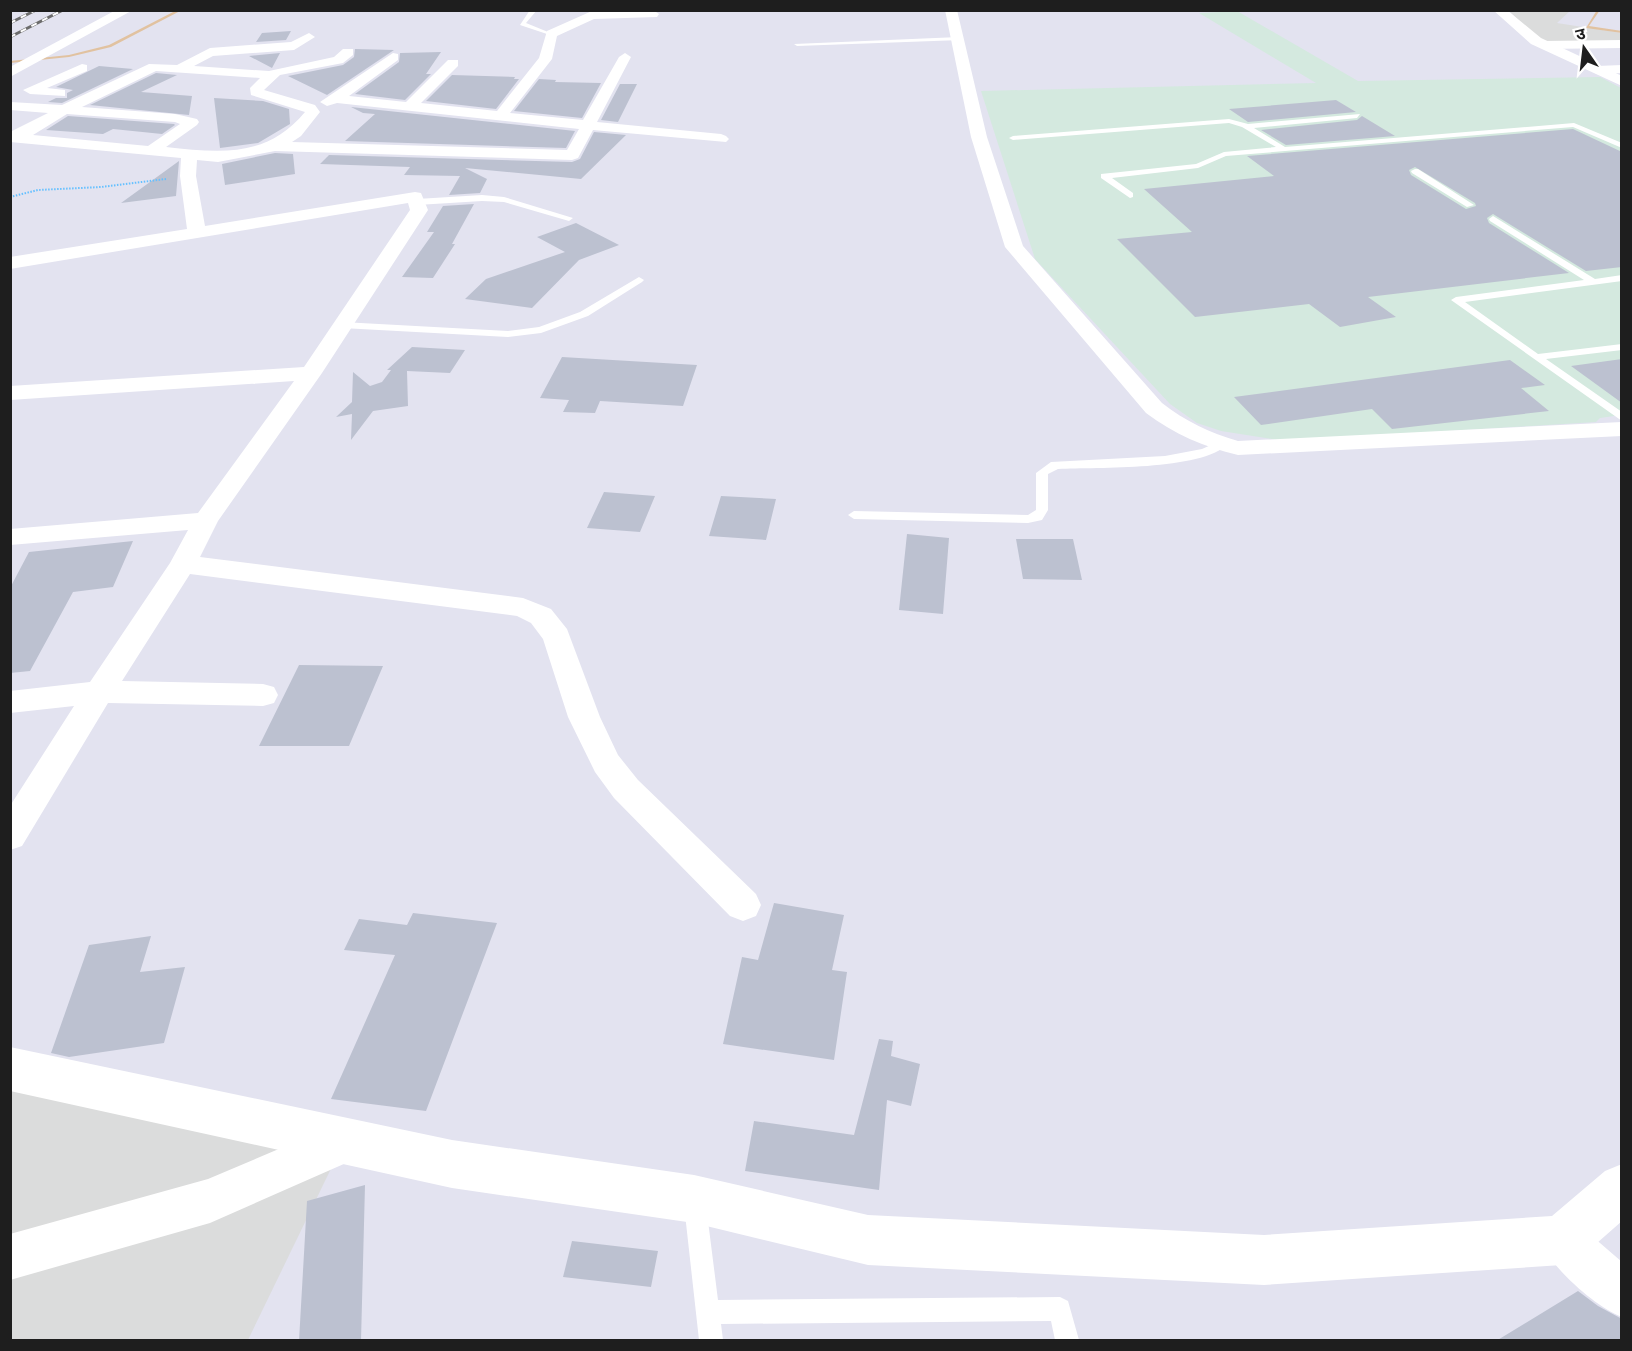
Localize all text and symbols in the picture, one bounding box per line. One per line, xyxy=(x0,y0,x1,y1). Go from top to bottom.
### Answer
north arrow xyxy=(1554,18,1614,78)
text: उ xyxy=(1574,24,1588,43)

